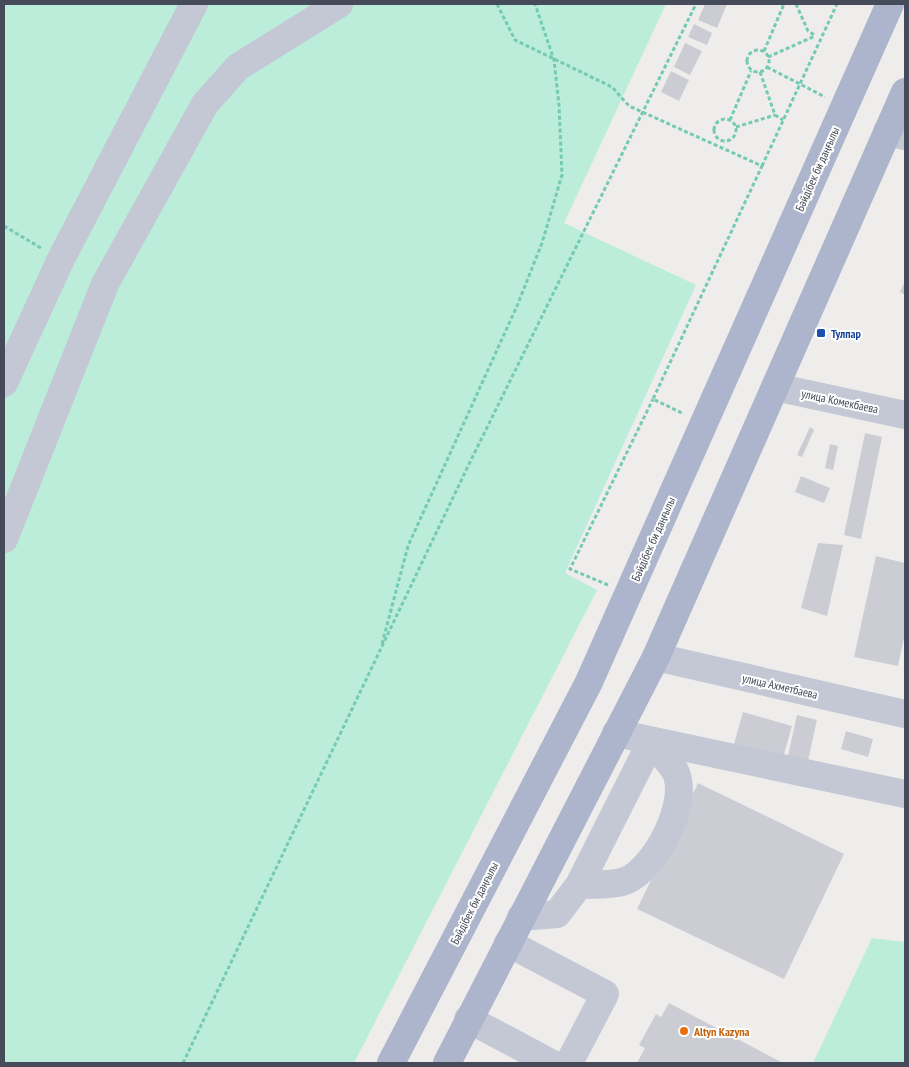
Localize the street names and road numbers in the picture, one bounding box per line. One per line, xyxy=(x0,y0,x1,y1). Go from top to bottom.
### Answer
street label: Бәйдібек би даңғылы xyxy=(792,125,842,213)
street label: улица Комекбаева xyxy=(800,386,880,416)
street label: Бәйдібек би даңғылы xyxy=(628,495,678,583)
street label: улица Ахметбаева xyxy=(741,670,819,702)
street label: Бәйдібек би даңғылы xyxy=(447,859,501,947)

